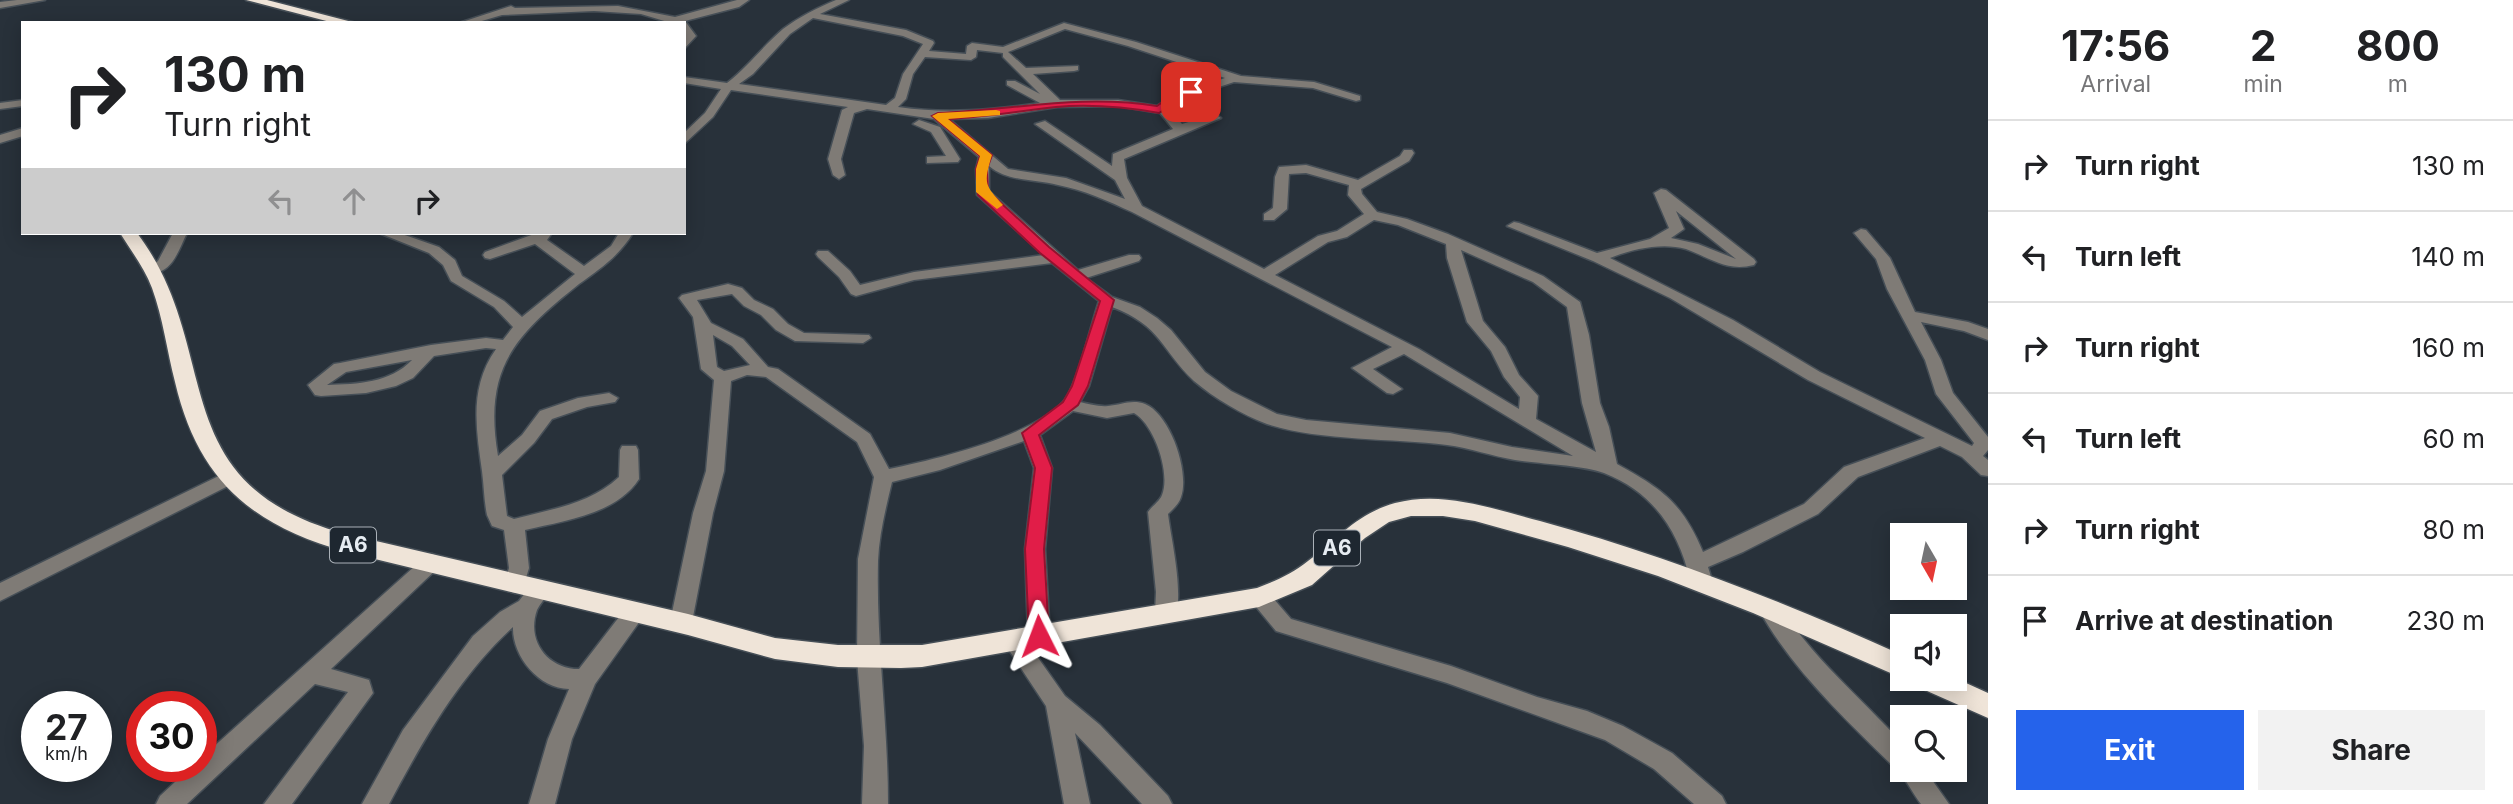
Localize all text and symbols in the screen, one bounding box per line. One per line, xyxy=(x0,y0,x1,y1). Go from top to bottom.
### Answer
text: 17:56 xyxy=(2061,20,2170,71)
text: 2 xyxy=(2250,20,2276,71)
text: 800 xyxy=(2356,20,2440,71)
text: 130 m xyxy=(164,45,306,104)
icon: right xyxy=(49,49,140,140)
pin xyxy=(1161,62,1221,122)
text: Arrival xyxy=(2080,70,2151,98)
text: min xyxy=(2243,70,2283,98)
text: m xyxy=(2388,70,2408,98)
icon: arrive xyxy=(1172,73,1210,111)
text: Turn right xyxy=(164,105,311,144)
icon: right xyxy=(2016,147,2054,185)
text: Turn right xyxy=(2075,150,2200,181)
text: 130 m xyxy=(2412,150,2485,181)
icon: left xyxy=(262,182,300,220)
icon: ahead xyxy=(335,182,373,220)
icon: right xyxy=(408,182,446,220)
icon: left xyxy=(2016,238,2054,276)
text: Turn left xyxy=(2075,241,2181,272)
text: 140 m xyxy=(2411,241,2485,272)
icon: right xyxy=(2016,329,2054,367)
text: Turn right xyxy=(2075,332,2200,363)
text: 160 m xyxy=(2412,332,2485,363)
icon: left xyxy=(2016,420,2054,458)
text: Turn left xyxy=(2075,423,2181,454)
text: 60 m xyxy=(2422,423,2485,454)
icon: right xyxy=(2016,511,2054,549)
text: Turn right xyxy=(2075,514,2200,545)
text: 80 m xyxy=(2422,514,2485,545)
north arrow xyxy=(1890,523,1967,600)
map controls xyxy=(1890,523,1967,782)
road number: A6 xyxy=(330,528,376,562)
road number: A6 xyxy=(1314,530,1360,566)
position arrow xyxy=(1002,599,1076,673)
icon: arrive xyxy=(2016,602,2054,640)
text: Arrive at destination xyxy=(2075,605,2334,636)
text: 230 m xyxy=(2407,605,2485,636)
button: sound xyxy=(1890,614,1967,691)
speed limit sign: 30 xyxy=(126,691,217,782)
button: search xyxy=(1890,705,1967,782)
text: 27 xyxy=(45,706,88,748)
button: Exit xyxy=(2016,710,2244,790)
button: Share xyxy=(2258,710,2485,790)
text: km/h xyxy=(45,743,88,764)

